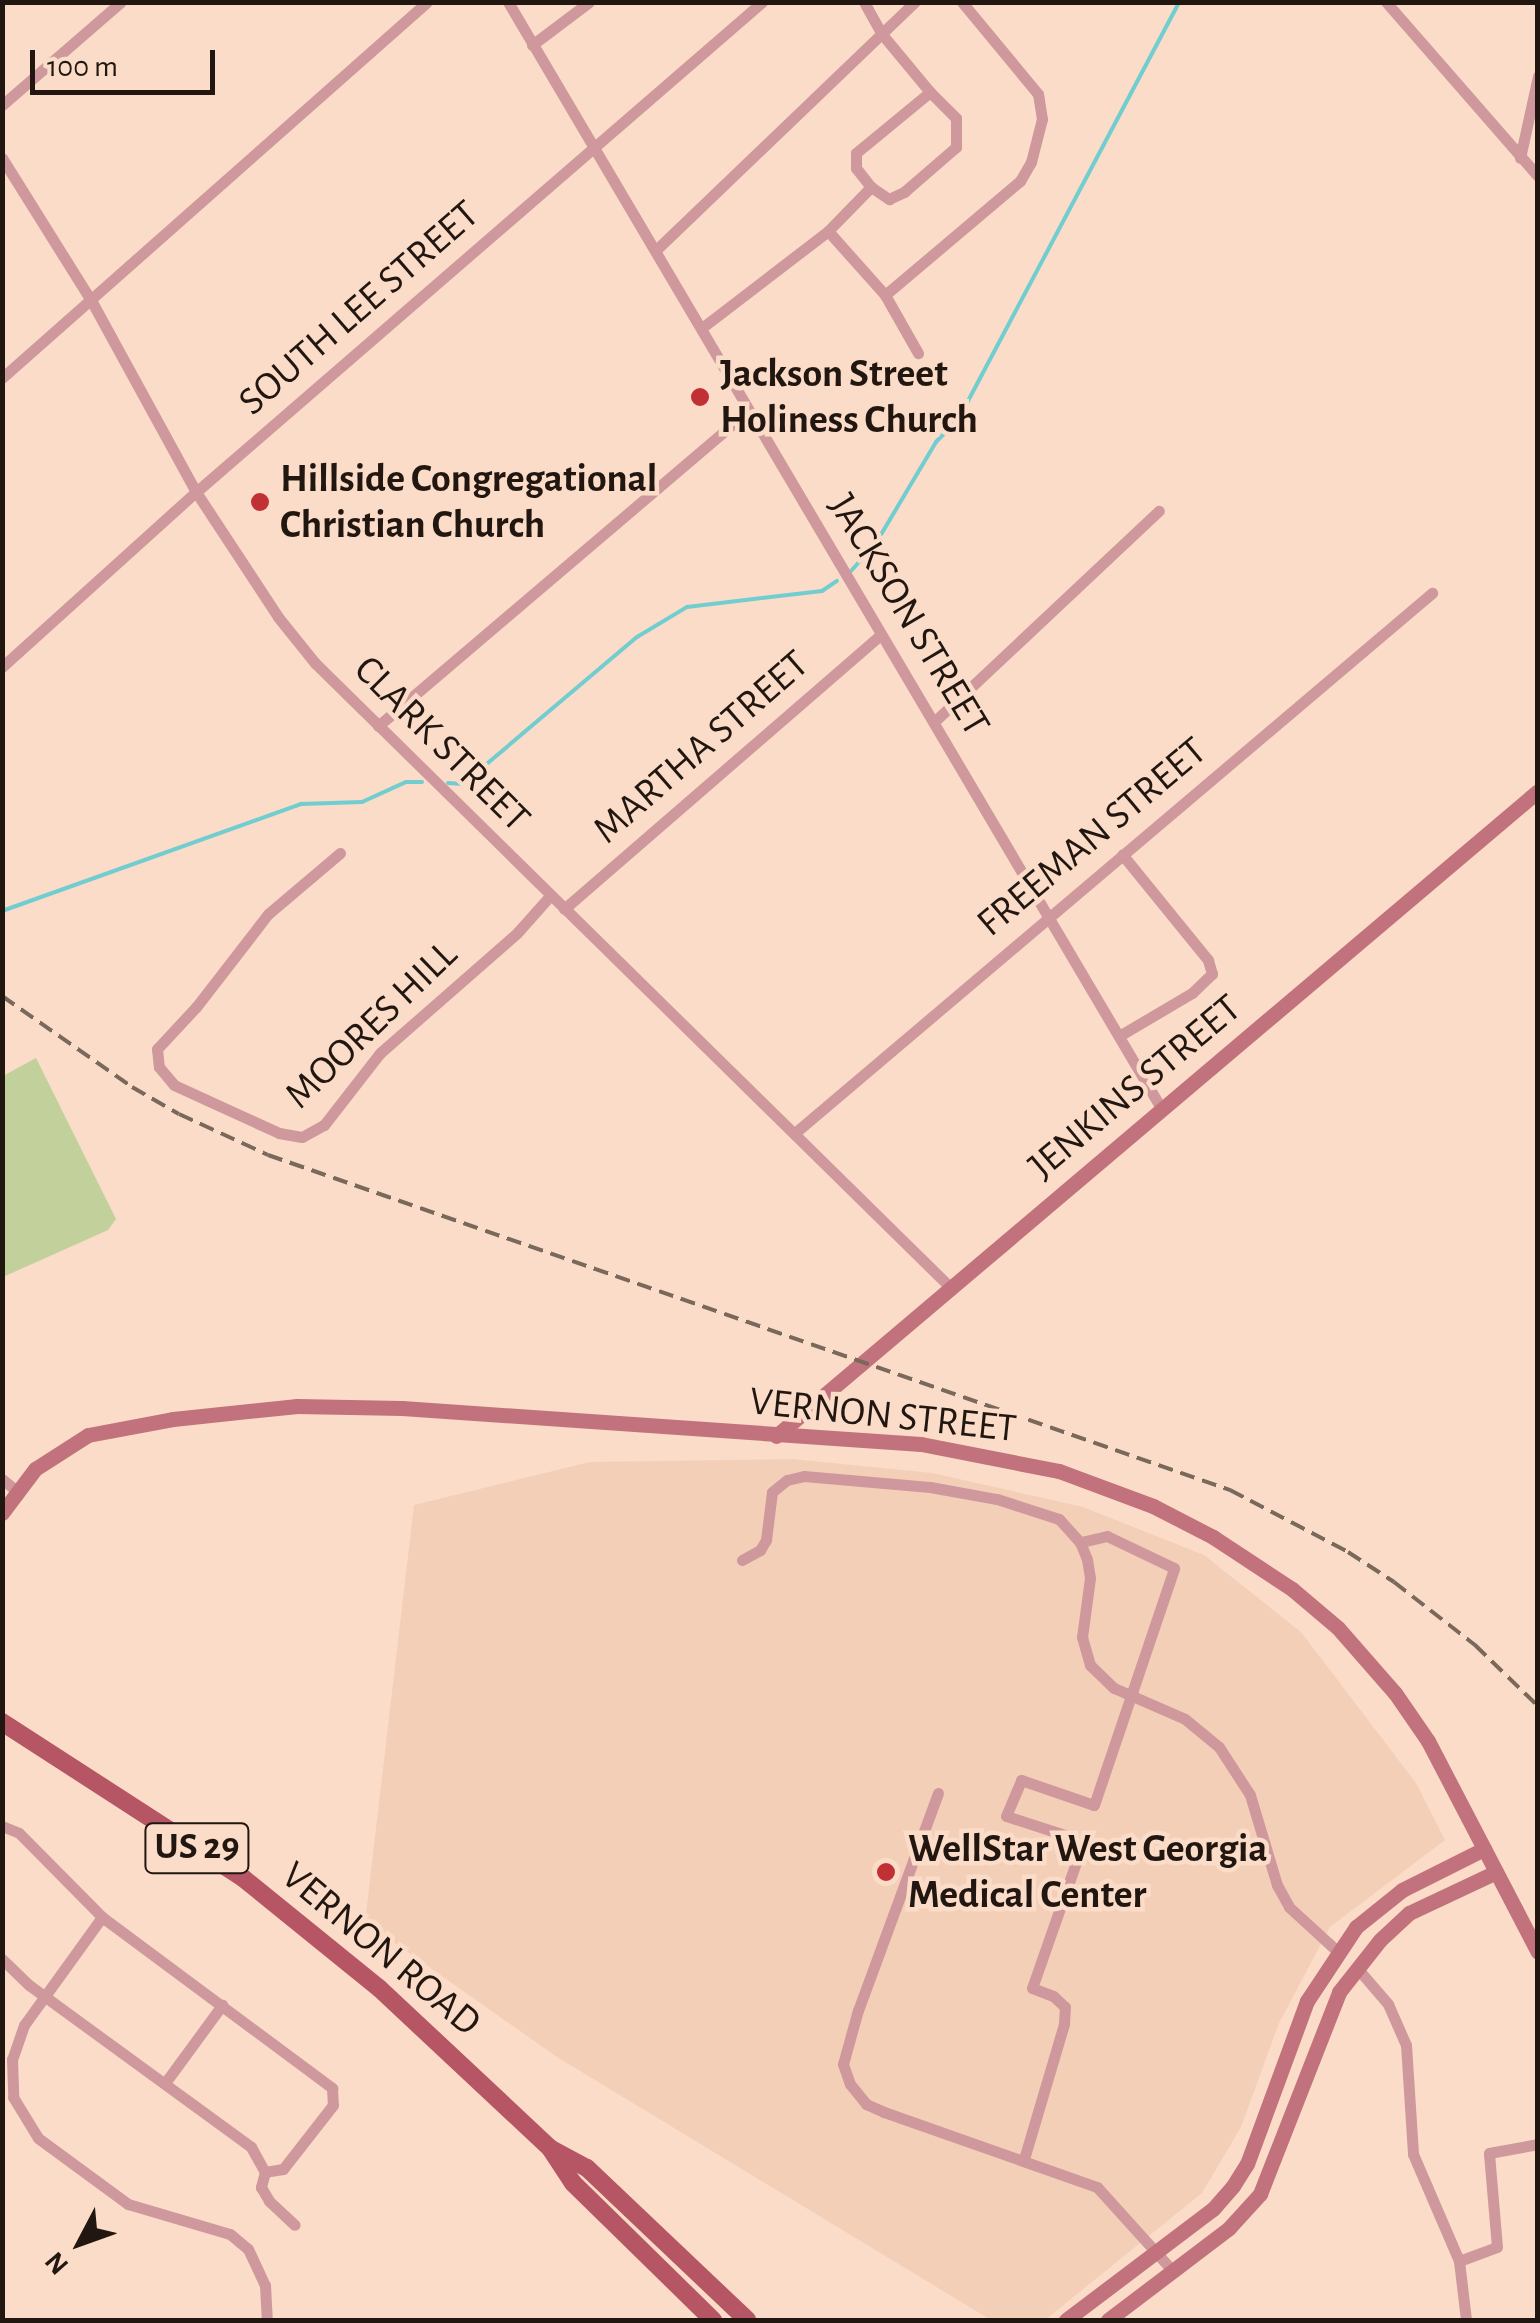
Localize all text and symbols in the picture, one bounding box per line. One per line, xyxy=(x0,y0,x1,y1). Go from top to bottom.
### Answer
scale bar xyxy=(35,30,220,92)
text: 100 m xyxy=(47,52,118,82)
street label: SOUTH LEE STREET xyxy=(229,191,489,425)
place label: Jackson Street Holiness Church xyxy=(720,350,978,444)
marker: Jackson Street Holiness Church xyxy=(689,386,711,408)
place label: Hillside Congregational Christian Church xyxy=(280,455,657,549)
street label: JACKSON STREET xyxy=(818,485,1000,745)
marker: Hillside Congregational Christian Church xyxy=(249,491,271,513)
street label: MARTHA STREET xyxy=(583,640,819,854)
street label: CLARK STREET xyxy=(344,646,540,842)
street label: FREEMAN STREET xyxy=(967,727,1217,947)
street label: MOORES HILL xyxy=(275,931,467,1119)
street label: JENKINS STREET xyxy=(1019,984,1251,1190)
street label: VERNON STREET xyxy=(747,1377,1019,1453)
road number: US 29 xyxy=(142,1815,252,1881)
place label: WellStar West Georgia Medical Center xyxy=(908,1825,1268,1919)
street label: VERNON ROAD xyxy=(272,1852,490,2046)
marker: WellStar West Georgia Medical Center xyxy=(873,1859,899,1885)
north arrow xyxy=(30,2193,130,2293)
text: N xyxy=(40,2246,74,2279)

